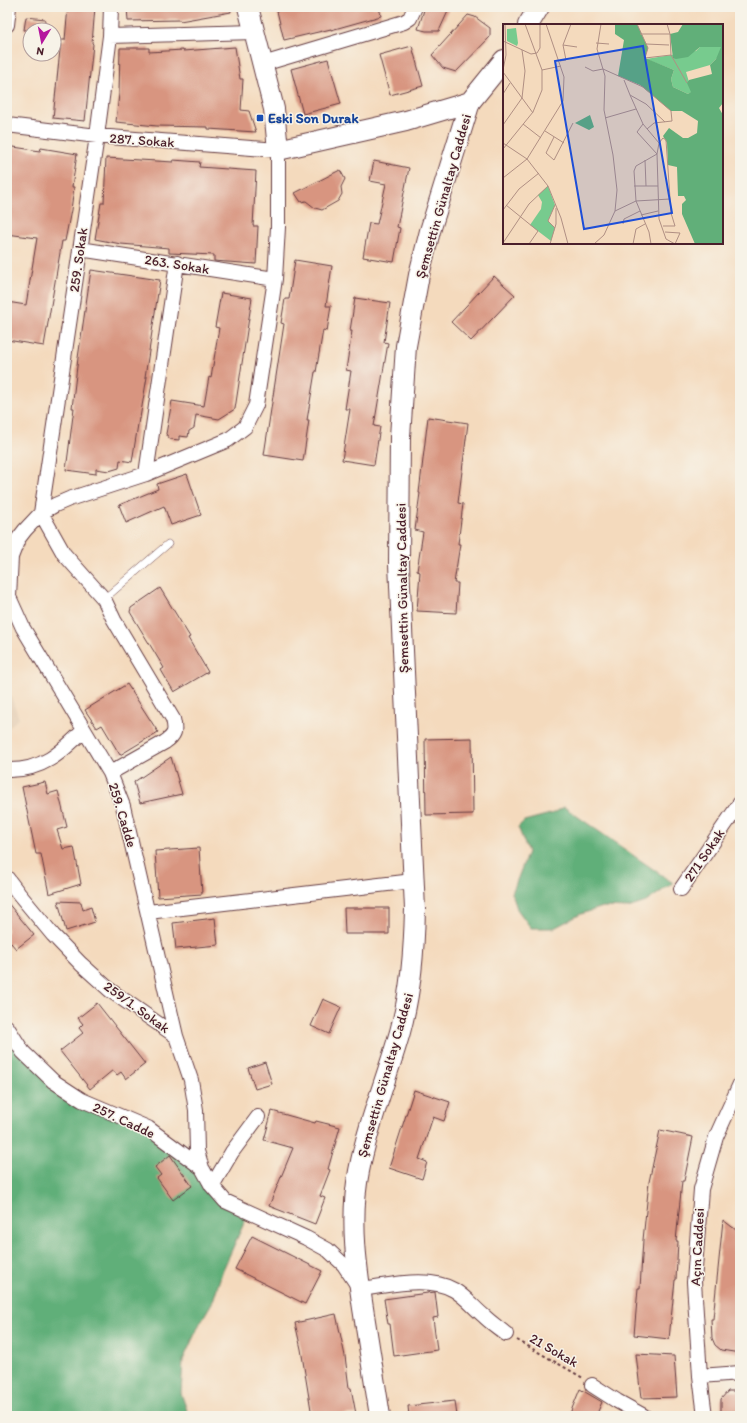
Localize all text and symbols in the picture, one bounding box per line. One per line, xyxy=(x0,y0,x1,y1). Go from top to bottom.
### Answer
north arrow xyxy=(22,22,62,62)
inset map xyxy=(503,24,723,244)
text: N xyxy=(36,44,45,58)
place label: Eski Son Durak xyxy=(268,110,359,127)
street label: Şemsettin Günaltay Caddesi xyxy=(412,112,475,280)
marker: Eski Son Durak xyxy=(255,113,265,123)
street label: 287. Sokak xyxy=(109,130,175,151)
street label: 259. Sokak xyxy=(66,227,91,293)
street label: 263. Sokak xyxy=(143,251,210,278)
street label: Şemsettin Günaltay Caddesi xyxy=(393,503,412,673)
street label: 259. Cadde xyxy=(105,781,141,850)
street label: 271 Sokak xyxy=(681,826,728,885)
street label: 259/1. Sokak xyxy=(100,978,173,1037)
street label: Şemsettin Günaltay Caddesi xyxy=(354,991,417,1159)
street label: 257. Cadde xyxy=(90,1099,158,1142)
street label: Açın Caddesi xyxy=(687,1208,708,1286)
street label: 21 Sokak xyxy=(526,1330,581,1371)

